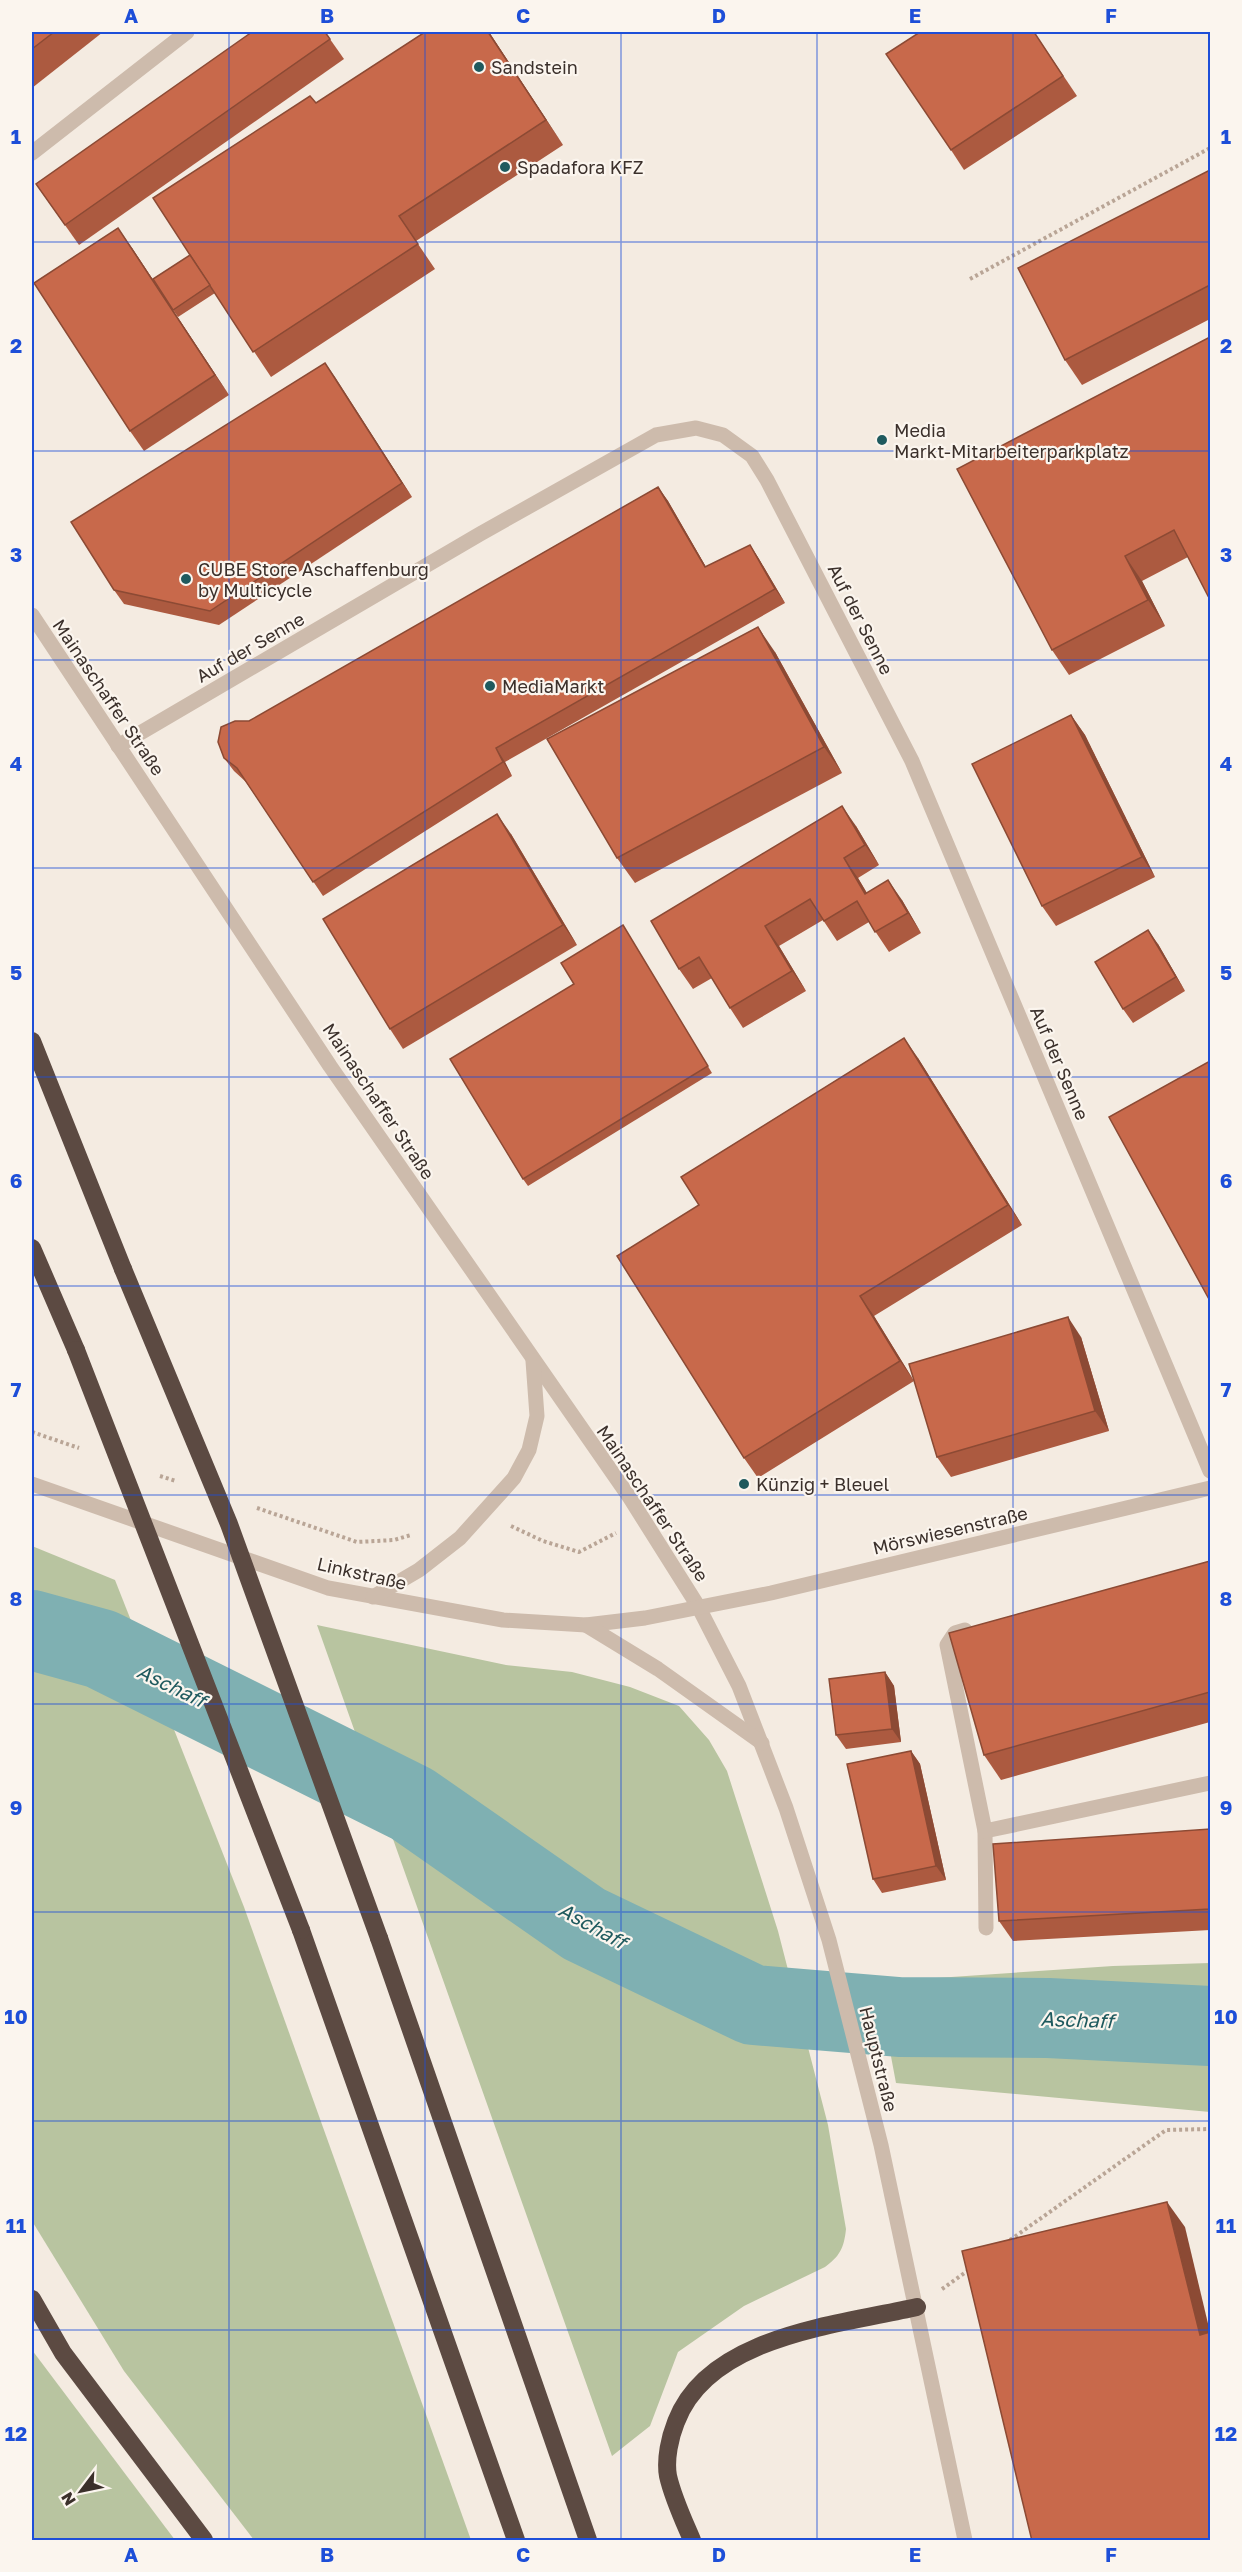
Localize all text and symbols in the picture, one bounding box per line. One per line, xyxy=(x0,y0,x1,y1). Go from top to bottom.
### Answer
text: A xyxy=(124,3,138,27)
text: B xyxy=(320,3,334,27)
text: C xyxy=(516,3,530,27)
text: D xyxy=(712,3,726,27)
text: E xyxy=(909,3,921,27)
text: F xyxy=(1105,3,1117,27)
place label: Sandstein xyxy=(491,56,578,78)
marker: Sandstein xyxy=(472,60,486,74)
text: 1 xyxy=(11,124,21,148)
text: 1 xyxy=(1221,124,1231,148)
place label: Spadafora KFZ xyxy=(517,156,644,178)
marker: Spadafora KFZ xyxy=(498,160,512,174)
text: 2 xyxy=(10,333,22,357)
text: 2 xyxy=(1220,333,1232,357)
place label: Media Markt-Mitarbeiterparkplatz xyxy=(894,419,1129,462)
marker: Media Markt-Mitarbeiterparkplatz xyxy=(875,433,889,447)
text: 3 xyxy=(10,542,22,566)
text: 3 xyxy=(1220,542,1232,566)
place label: CUBE Store Aschaffenburg by Multicycle xyxy=(198,558,429,601)
street label: Auf der Senne xyxy=(824,560,898,678)
marker: CUBE Store Aschaffenburg by Multicycle xyxy=(179,572,193,586)
street label: Auf der Senne xyxy=(192,607,308,687)
street label: Mainaschaffer Straße xyxy=(49,615,169,779)
place label: MediaMarkt xyxy=(502,675,604,697)
marker: MediaMarkt xyxy=(483,679,497,693)
text: 4 xyxy=(10,751,22,775)
text: 4 xyxy=(1220,751,1232,775)
text: 5 xyxy=(10,960,22,984)
text: 5 xyxy=(1220,960,1232,984)
street label: Auf der Senne xyxy=(1026,1003,1094,1123)
street label: Mainaschaffer Straße xyxy=(319,1019,439,1183)
text: 6 xyxy=(10,1168,22,1192)
text: 6 xyxy=(1220,1168,1232,1192)
text: 7 xyxy=(11,1377,22,1401)
text: 7 xyxy=(1221,1377,1232,1401)
street label: Mainaschaffer Straße xyxy=(593,1421,713,1585)
place label: Künzig + Bleuel xyxy=(756,1473,889,1495)
marker: Künzig + Bleuel xyxy=(737,1477,751,1491)
street label: Mörswiesenstraße xyxy=(870,1501,1030,1559)
street label: Linkstraße xyxy=(315,1552,409,1594)
text: 8 xyxy=(10,1586,22,1610)
text: 8 xyxy=(1220,1586,1232,1610)
water label: Aschaff xyxy=(134,1658,213,1713)
text: 9 xyxy=(10,1795,22,1819)
text: 9 xyxy=(1220,1795,1232,1819)
water label: Aschaff xyxy=(555,1897,634,1955)
text: 10 xyxy=(4,2004,28,2028)
street label: Hauptstraße xyxy=(855,2004,903,2114)
text: 10 xyxy=(1214,2004,1238,2028)
water label: Aschaff xyxy=(1040,2006,1118,2032)
text: 11 xyxy=(6,2213,26,2237)
text: 11 xyxy=(1216,2213,1236,2237)
text: 12 xyxy=(5,2421,27,2445)
text: 12 xyxy=(1215,2421,1237,2445)
north arrow xyxy=(51,2461,111,2521)
text: N xyxy=(57,2488,80,2509)
text: A xyxy=(124,2542,138,2566)
text: B xyxy=(320,2542,334,2566)
text: C xyxy=(516,2542,530,2566)
text: D xyxy=(712,2542,726,2566)
text: E xyxy=(909,2542,921,2566)
text: F xyxy=(1105,2542,1117,2566)

